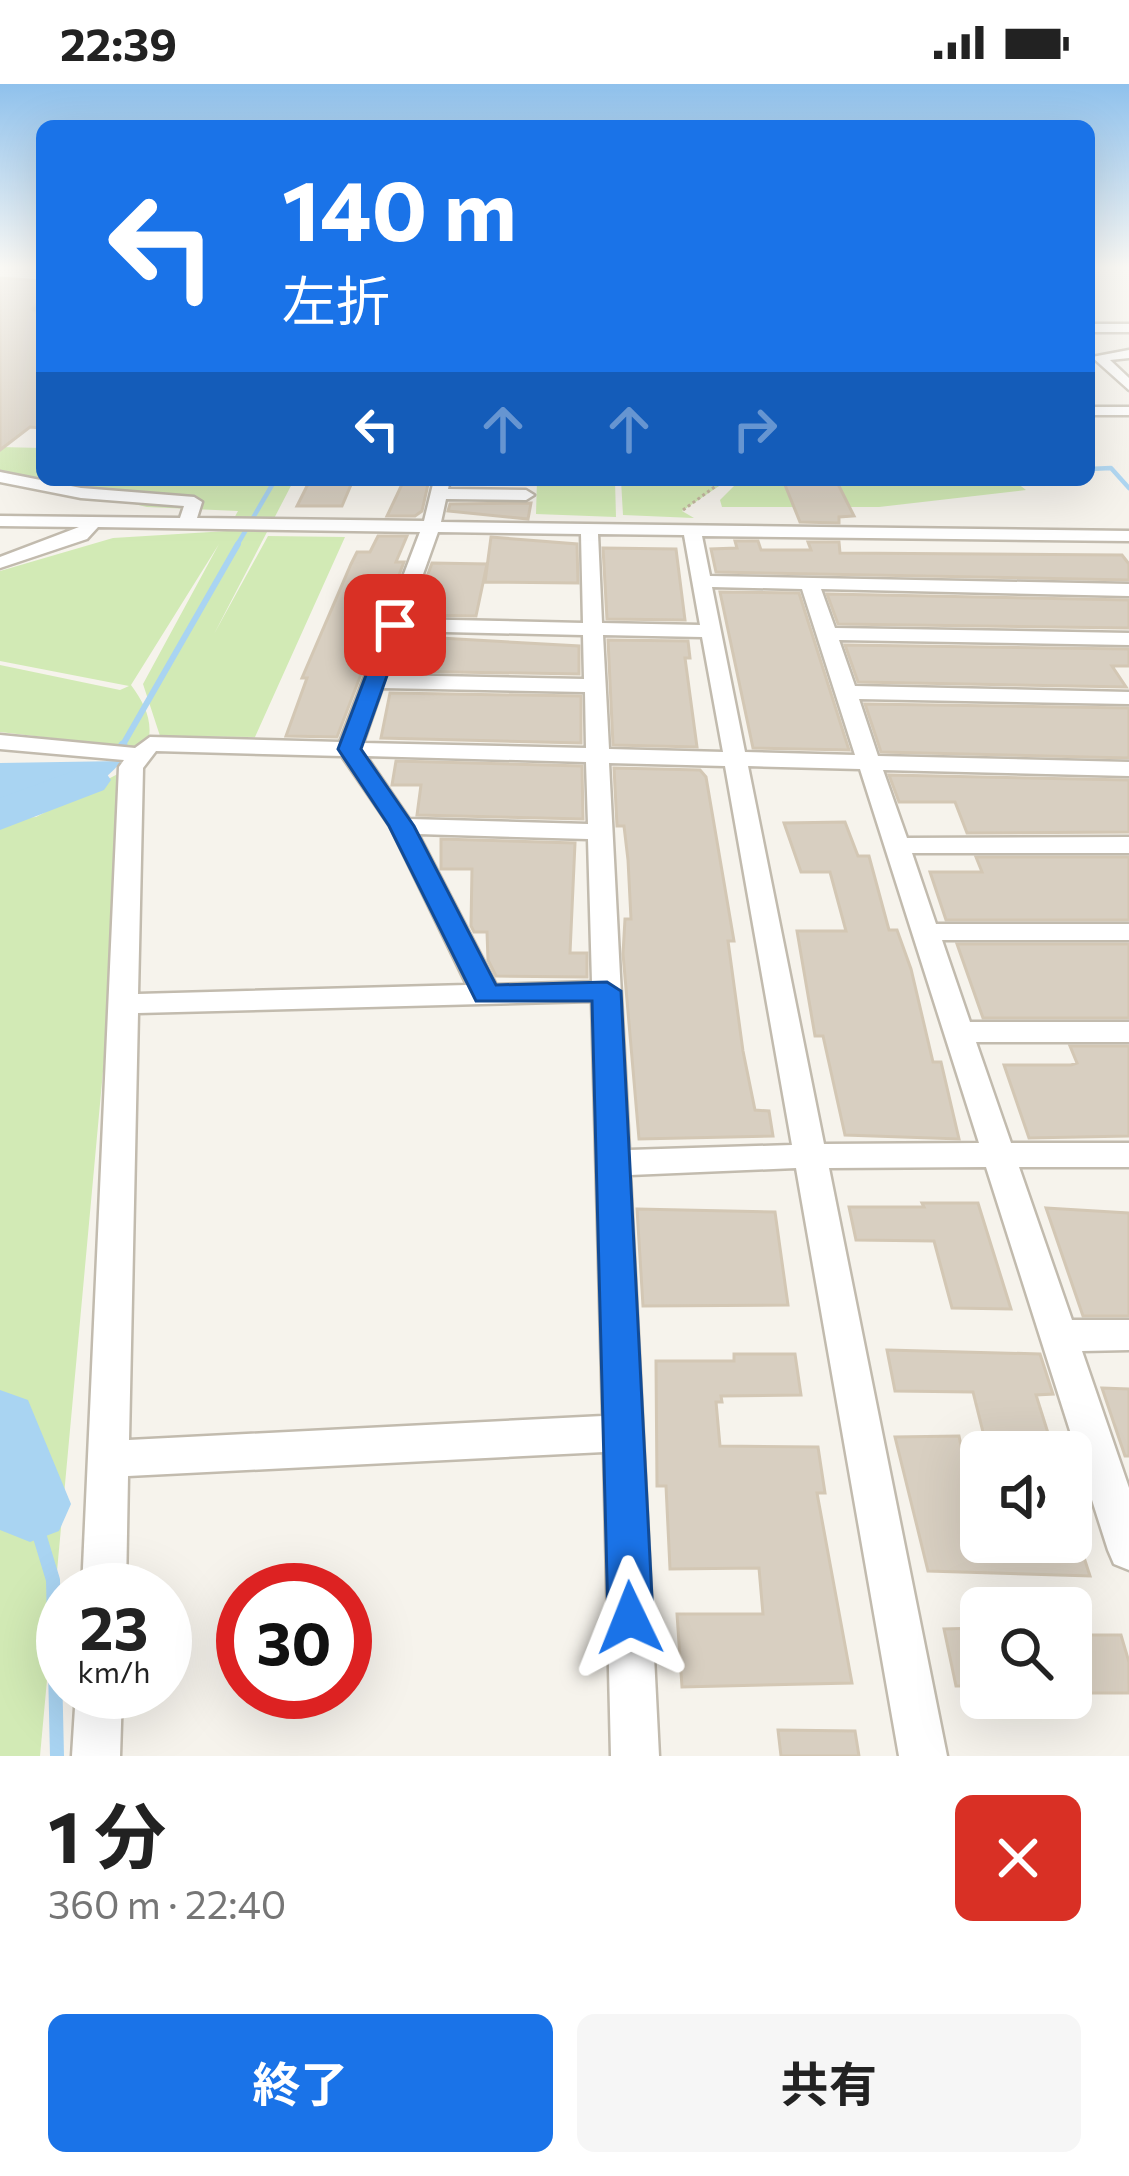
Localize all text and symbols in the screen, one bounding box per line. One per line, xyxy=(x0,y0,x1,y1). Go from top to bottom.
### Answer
text: 22:39 xyxy=(60,15,177,70)
text: 140 m xyxy=(282,156,517,258)
icon: left xyxy=(84,168,240,324)
text: 左折 xyxy=(282,266,390,332)
icon: left xyxy=(344,396,410,462)
icon: ahead xyxy=(470,396,536,462)
icon: ahead xyxy=(596,396,662,462)
icon: right xyxy=(722,396,788,462)
pin xyxy=(344,574,446,676)
icon: arrive xyxy=(362,592,428,658)
map controls xyxy=(960,1431,1092,1719)
button: sound xyxy=(960,1431,1092,1563)
position arrow xyxy=(567,1555,693,1681)
speed limit sign: 30 xyxy=(216,1563,372,1719)
button: search xyxy=(960,1587,1092,1719)
text: 23 xyxy=(79,1589,149,1662)
text: km/h xyxy=(78,1652,150,1689)
text: 1 分 xyxy=(48,1790,166,1878)
button: close xyxy=(955,1795,1081,1921)
text: 360 m · 22:40 xyxy=(48,1879,286,1927)
button: 終了 xyxy=(48,2014,553,2152)
button: 共有 xyxy=(577,2014,1081,2152)

